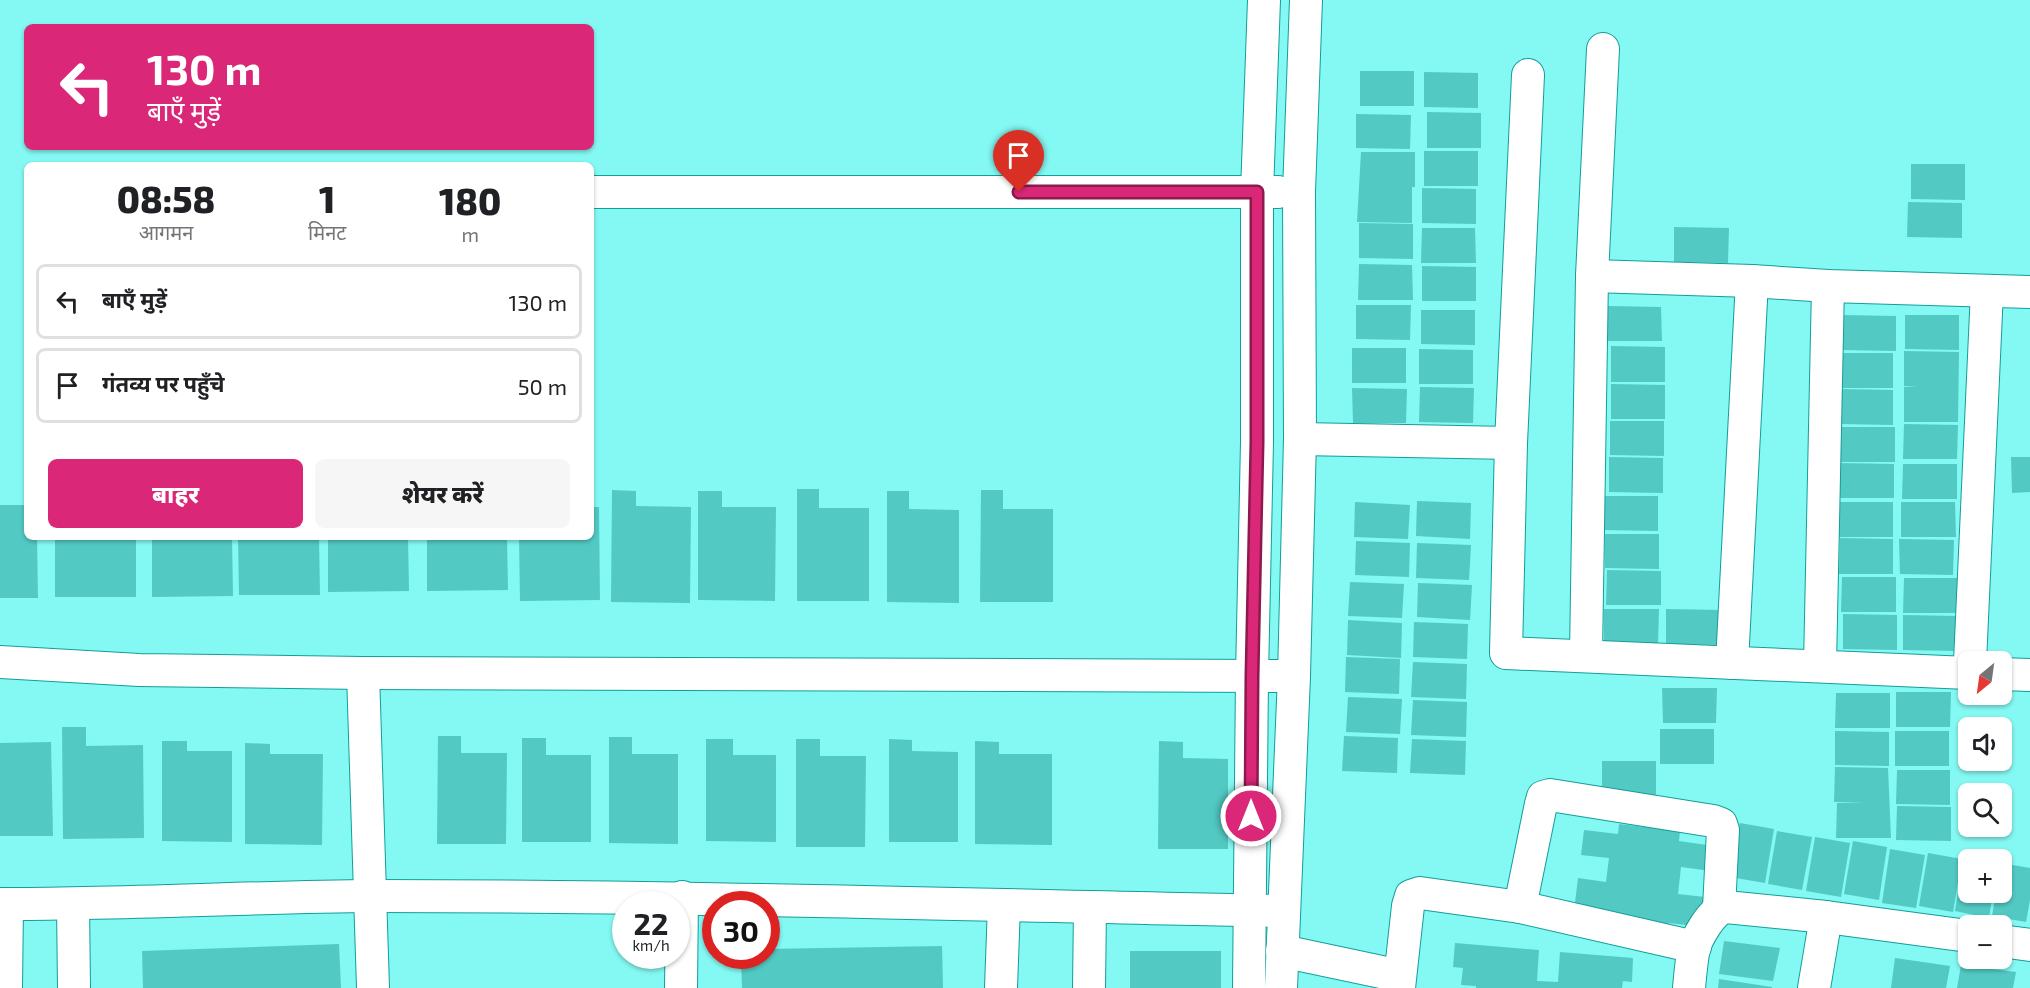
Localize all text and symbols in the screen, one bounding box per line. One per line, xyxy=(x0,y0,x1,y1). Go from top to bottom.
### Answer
text: 130 m xyxy=(147,43,262,93)
icon: left xyxy=(48,48,126,126)
text: बाएँ मुड़ें xyxy=(147,94,221,126)
pin xyxy=(993,130,1044,192)
icon: arrive xyxy=(1002,139,1035,172)
text: 08:58 xyxy=(117,177,215,220)
text: 1 xyxy=(319,177,335,220)
text: 180 xyxy=(439,179,501,222)
text: आगमन xyxy=(139,220,193,244)
text: मिनट xyxy=(308,220,346,244)
text: m xyxy=(461,222,479,246)
icon: left xyxy=(51,285,84,318)
text: बाएँ मुड़ें xyxy=(102,286,167,312)
text: 130 m xyxy=(509,289,567,315)
icon: arrive xyxy=(51,369,84,402)
text: गंतव्य पर पहुँचे xyxy=(102,370,225,396)
text: 50 m xyxy=(518,373,567,399)
button: बाहर xyxy=(48,459,303,528)
button: शेयर करें xyxy=(315,459,570,528)
north arrow xyxy=(1958,651,2012,705)
map controls xyxy=(1958,651,2012,969)
button: sound xyxy=(1958,717,2012,771)
button: search xyxy=(1958,783,2012,837)
position arrow xyxy=(1219,784,1283,848)
button: + xyxy=(1958,849,2012,903)
speed limit sign: 30 xyxy=(702,891,780,969)
text: 22 xyxy=(634,905,668,941)
button: − xyxy=(1958,915,2012,969)
text: km/h xyxy=(632,936,670,954)

